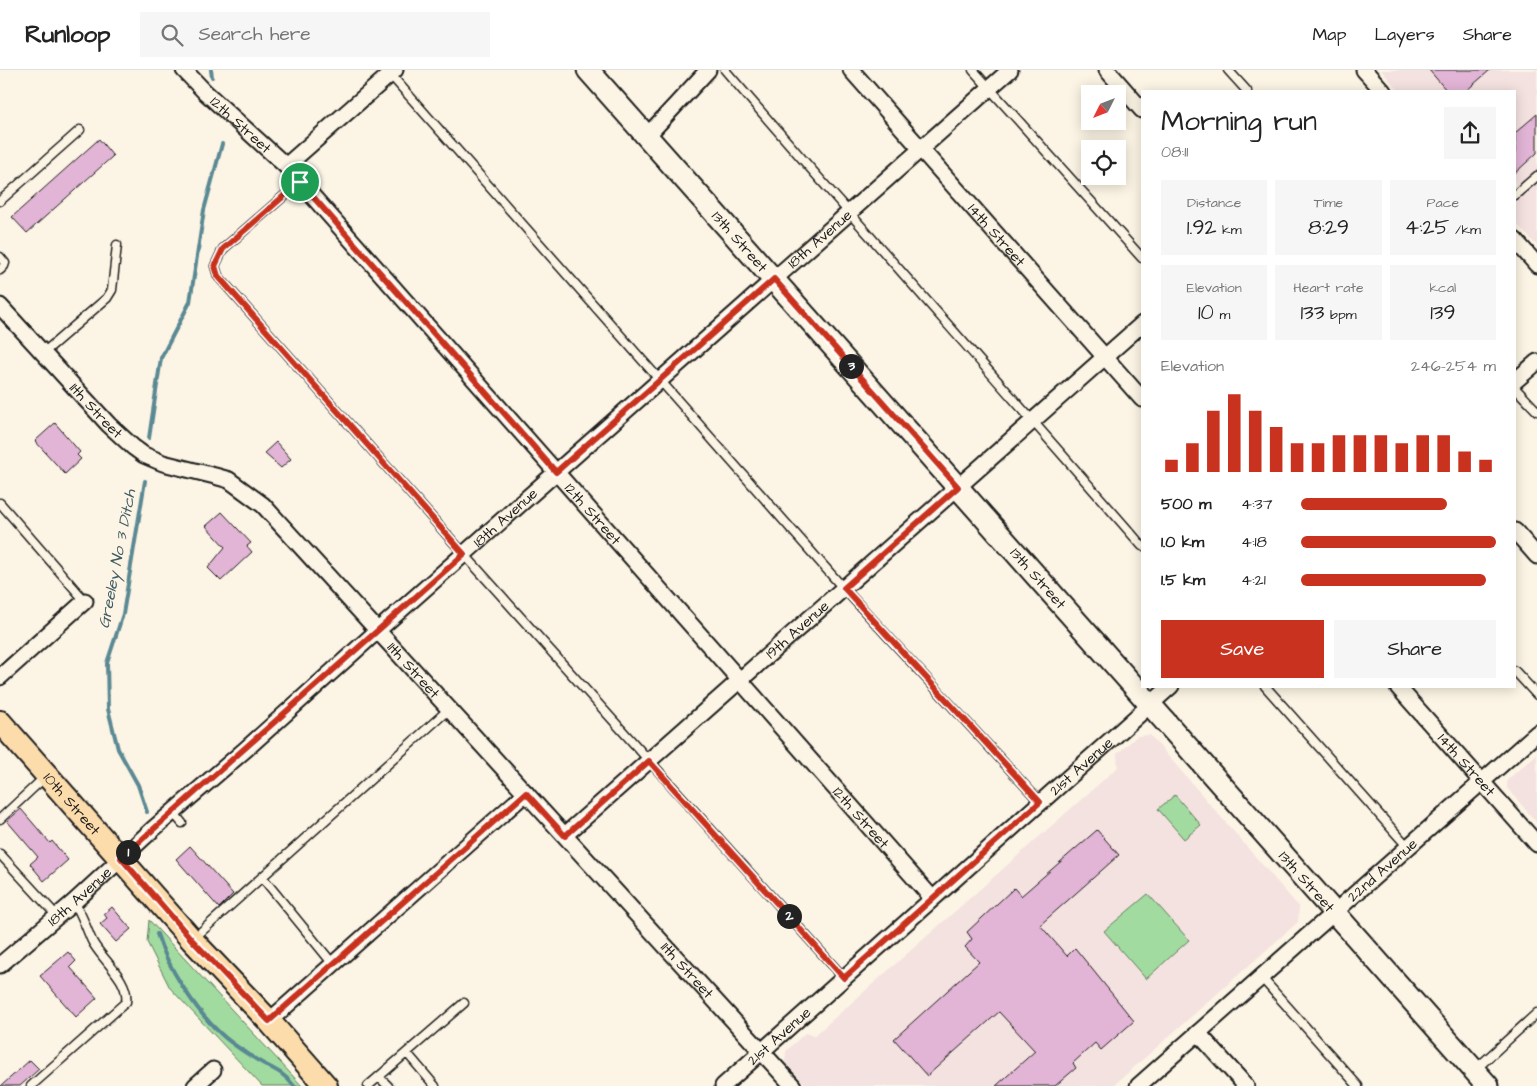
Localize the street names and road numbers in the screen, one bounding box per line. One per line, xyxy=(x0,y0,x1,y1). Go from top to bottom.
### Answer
street label: 12th Street xyxy=(206,91,276,158)
street label: 14th Street xyxy=(963,199,1030,271)
street label: 18th Avenue xyxy=(783,204,856,273)
street label: 13th Street xyxy=(707,206,773,277)
street label: 11th Street xyxy=(65,378,128,443)
street label: 12th Street xyxy=(560,478,626,549)
street label: 18th Avenue xyxy=(468,483,542,552)
street label: 13th Street xyxy=(1005,543,1071,613)
street label: 19th Avenue xyxy=(761,596,834,663)
street label: 11th Street xyxy=(382,637,445,703)
street label: 14th Street xyxy=(1433,728,1500,801)
street label: 21st Avenue xyxy=(1045,732,1117,800)
street label: 10th Street xyxy=(39,768,105,840)
street label: 12th Street xyxy=(828,782,894,853)
street label: 22nd Avenue xyxy=(1343,833,1422,907)
street label: 13th Street xyxy=(1274,846,1340,917)
street label: 18th Avenue xyxy=(43,862,116,931)
street label: 11th Street xyxy=(656,937,718,1003)
street label: 21st Avenue xyxy=(743,1002,815,1070)

